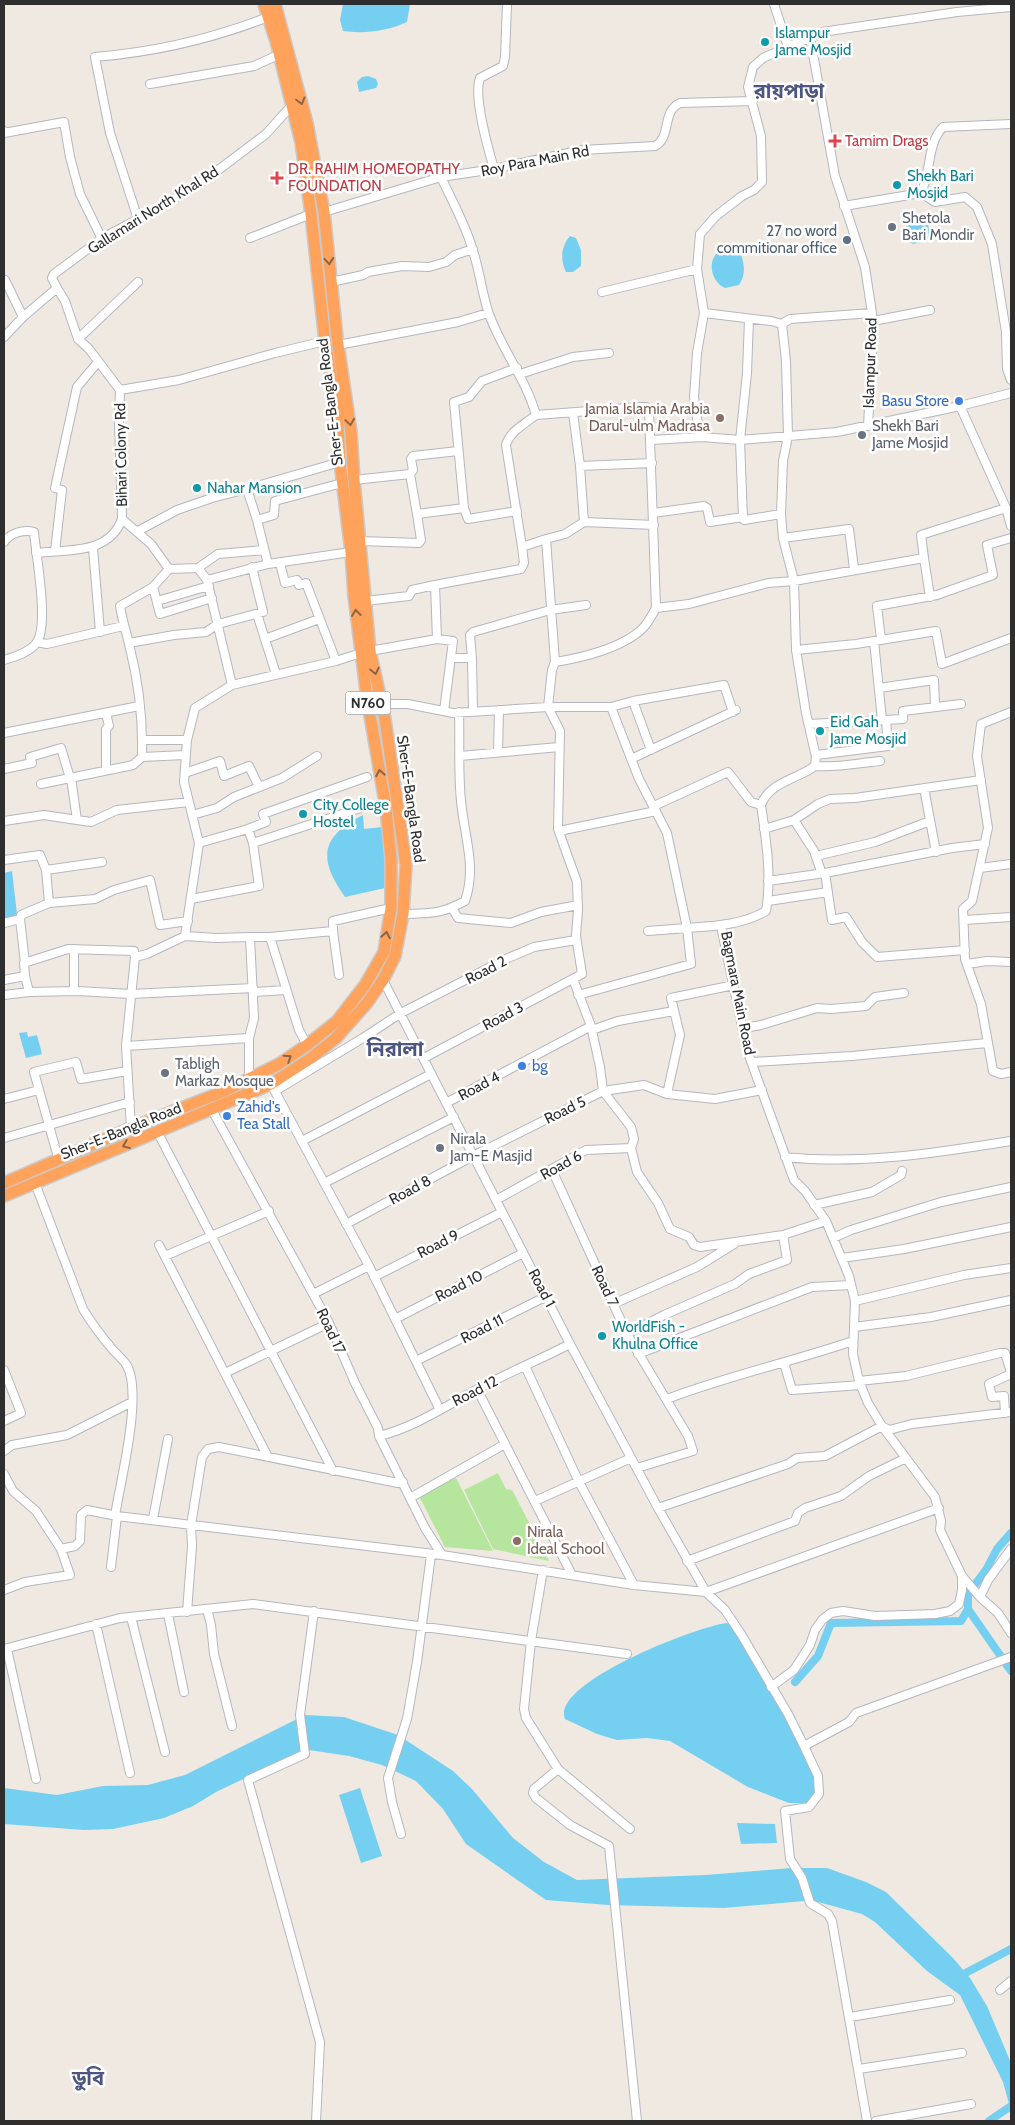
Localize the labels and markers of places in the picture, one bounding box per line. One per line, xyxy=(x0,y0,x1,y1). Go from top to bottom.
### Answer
place label: Islampur Jame Mosjid xyxy=(774,24,851,59)
marker: Islampur Jame Mosjid xyxy=(759,36,771,48)
place label: Tamim Drags xyxy=(845,132,928,150)
marker: Tamim Drags xyxy=(829,135,841,147)
place label: DR. RAHIM HOMEOPATHY FOUNDATION xyxy=(288,160,460,195)
place label: Shekh Bari Mosjid xyxy=(907,167,974,202)
marker: DR. RAHIM HOMEOPATHY FOUNDATION xyxy=(270,171,284,185)
marker: Shekh Bari Mosjid xyxy=(891,179,903,191)
place label: Shetola Bari Mondir xyxy=(902,209,975,244)
marker: Shetola Bari Mondir xyxy=(886,221,898,233)
place label: 27 no word commitionar office xyxy=(717,222,837,257)
marker: 27 no word commitionar office xyxy=(841,234,853,246)
place label: Basu Store xyxy=(881,392,949,410)
marker: Basu Store xyxy=(953,395,965,407)
place label: Jamia Islamia Arabia Darul-ulm Madrasa xyxy=(584,400,711,435)
marker: Jamia Islamia Arabia Darul-ulm Madrasa xyxy=(714,412,726,424)
place label: Shekh Bari Jame Mosjid xyxy=(871,417,948,452)
marker: Shekh Bari Jame Mosjid xyxy=(856,429,868,441)
place label: Nahar Mansion xyxy=(207,479,302,497)
marker: Nahar Mansion xyxy=(191,482,203,494)
place label: Eid Gah Jame Mosjid xyxy=(829,713,906,748)
marker: Eid Gah Jame Mosjid xyxy=(814,725,826,737)
place label: City College Hostel xyxy=(313,796,389,831)
marker: City College Hostel xyxy=(297,808,309,820)
place label: Tabligh Markaz Mosque xyxy=(175,1055,274,1090)
place label: bg xyxy=(532,1057,548,1075)
marker: bg xyxy=(516,1060,528,1072)
marker: Tabligh Markaz Mosque xyxy=(159,1067,171,1079)
place label: Zahid's Tea Stall xyxy=(237,1098,290,1133)
marker: Zahid's Tea Stall xyxy=(221,1110,233,1122)
place label: Nirala Jam-E Masjid xyxy=(449,1130,532,1165)
marker: Nirala Jam-E Masjid xyxy=(434,1142,446,1154)
place label: WorldFish - Khulna Office xyxy=(612,1318,698,1353)
marker: WorldFish - Khulna Office xyxy=(596,1330,608,1342)
place label: Nirala Ideal School xyxy=(527,1523,605,1558)
marker: Nirala Ideal School xyxy=(511,1535,523,1547)

